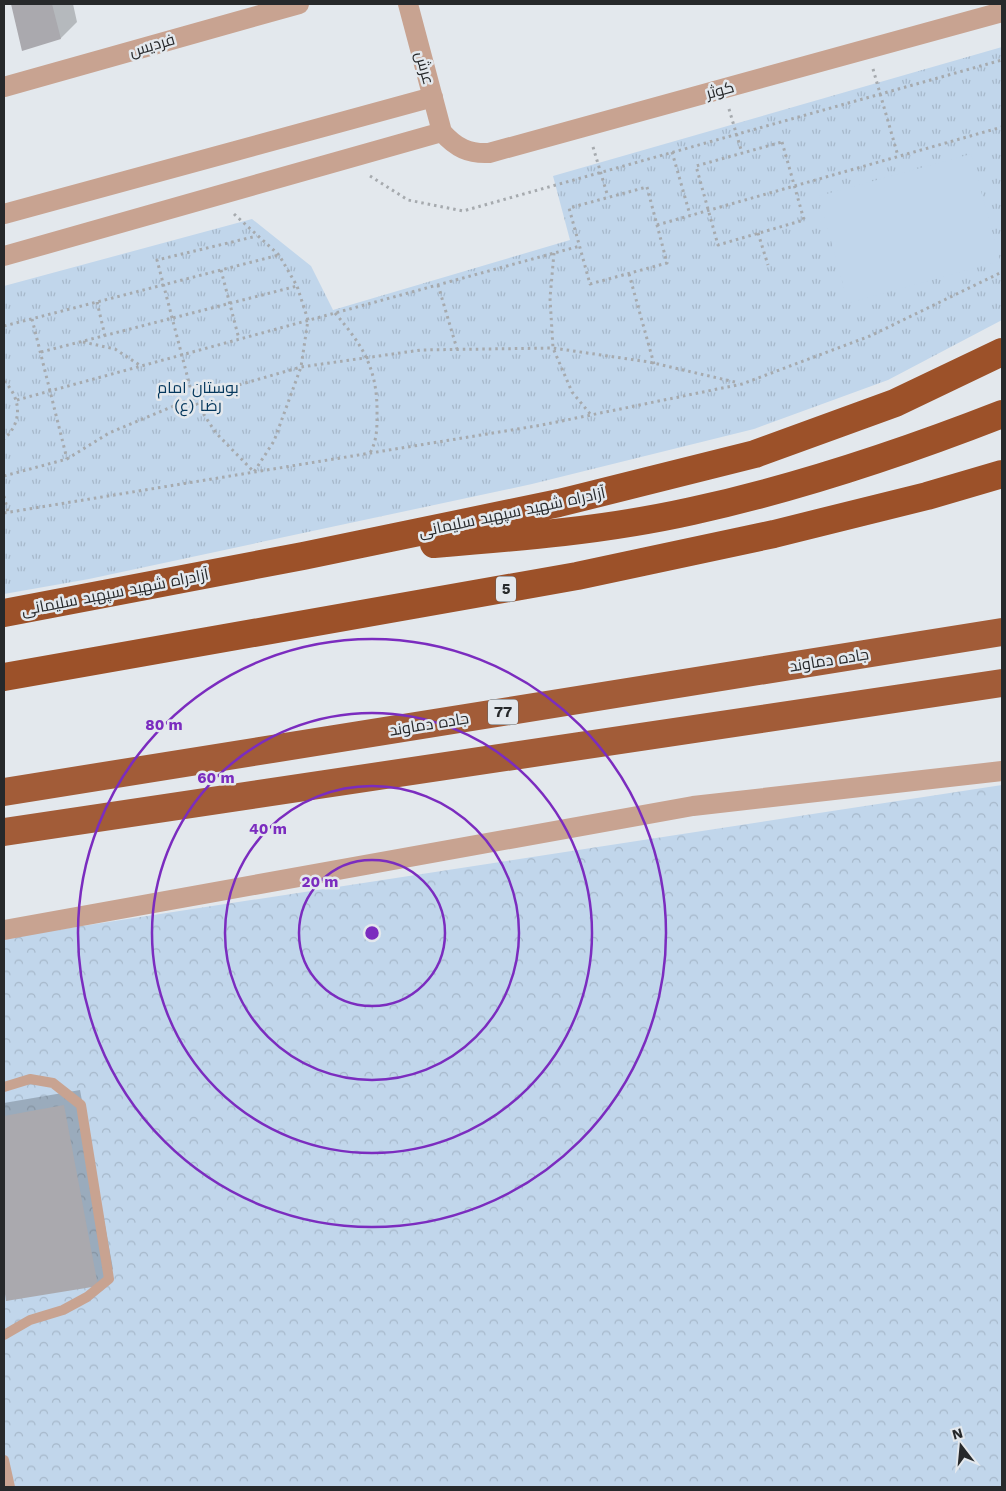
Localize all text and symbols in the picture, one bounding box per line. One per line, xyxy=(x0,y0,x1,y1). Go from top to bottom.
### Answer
street label: فردیس xyxy=(127,29,177,61)
street label: عرش xyxy=(411,49,439,87)
street label: کوثر xyxy=(703,77,736,103)
park label: بوستان امام رضا (ع) xyxy=(157,378,239,417)
street label: آزادراه شهید سپهبد سلیمانی xyxy=(417,483,608,542)
street label: آزادراه شهید سپهبد سلیمانی xyxy=(20,564,211,620)
road number: 5 xyxy=(496,576,516,602)
street label: جاده دماوند xyxy=(788,644,870,676)
road number: 77 xyxy=(488,700,518,724)
street label: جاده دماوند xyxy=(388,708,470,740)
text: 80 m xyxy=(145,716,183,734)
text: 60 m xyxy=(197,769,235,787)
text: 40 m xyxy=(249,820,287,838)
text: 20 m xyxy=(301,873,339,891)
centre of rings xyxy=(363,924,381,942)
north arrow xyxy=(936,1421,986,1471)
text: N xyxy=(950,1424,965,1443)

